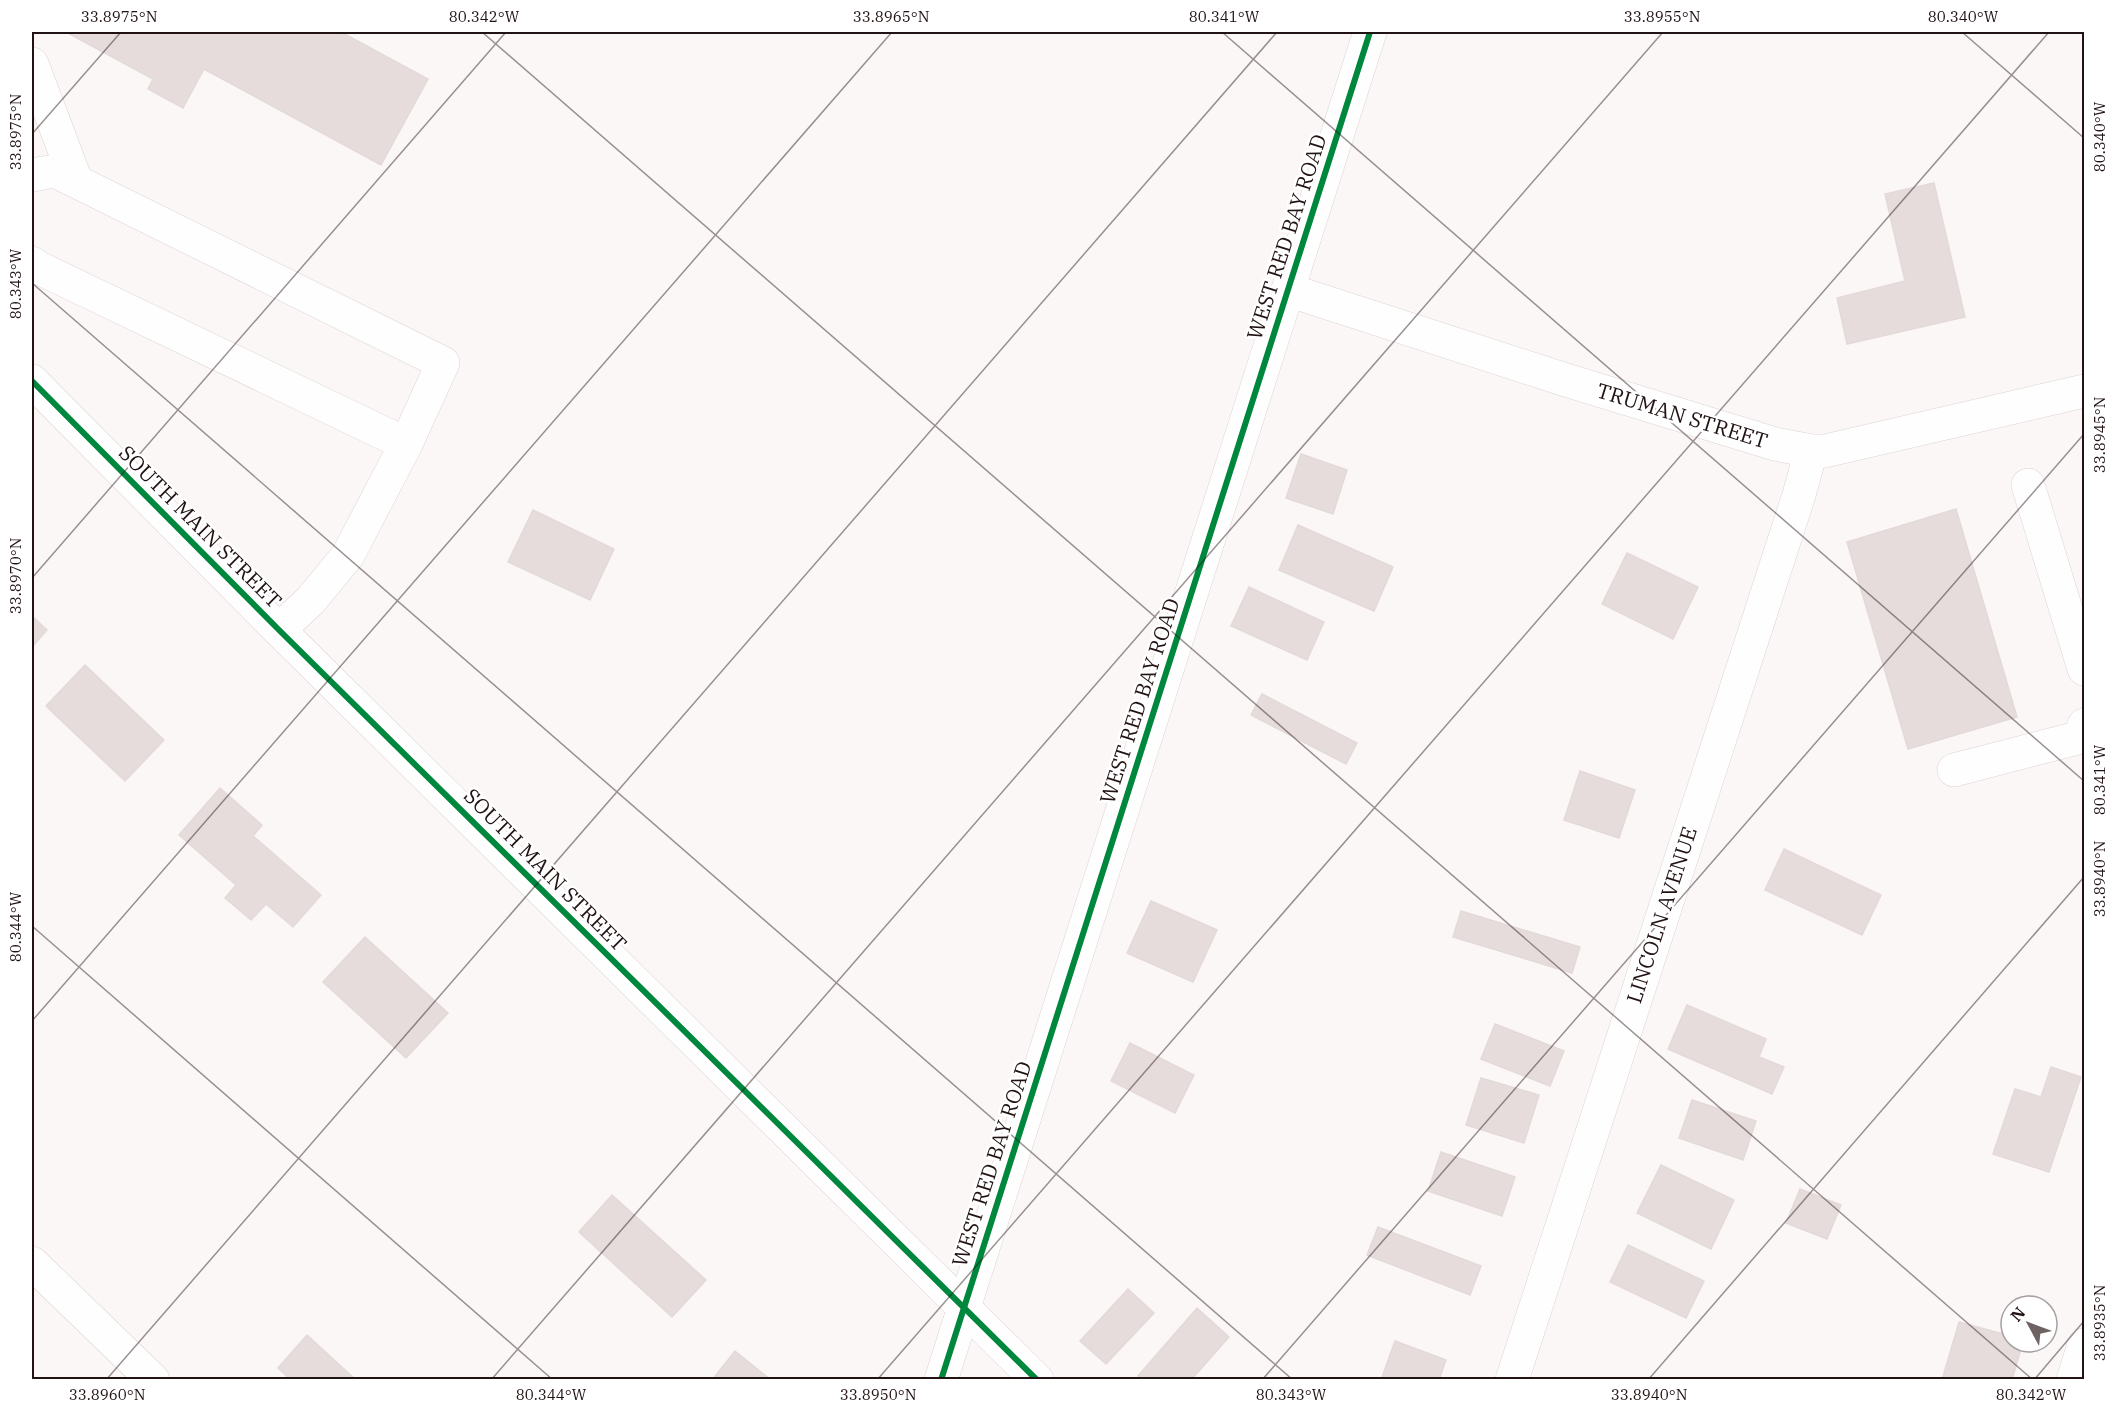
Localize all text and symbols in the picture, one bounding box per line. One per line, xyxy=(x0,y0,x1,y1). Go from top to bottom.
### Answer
text: 33.8975°N xyxy=(81,7,157,26)
text: 80.342°W xyxy=(449,7,520,26)
text: 33.8965°N xyxy=(853,7,929,26)
text: 80.341°W xyxy=(1189,7,1260,26)
text: 33.8955°N xyxy=(1624,7,1700,26)
text: 80.340°W xyxy=(1928,7,1999,26)
text: 33.8975°N xyxy=(6,94,25,170)
text: 80.340°W xyxy=(2090,101,2109,172)
street label: WEST RED BAY ROAD xyxy=(1240,130,1332,343)
text: 80.343°W xyxy=(6,248,25,319)
street label: TRUMAN STREET xyxy=(1593,376,1771,454)
text: 33.8945°N xyxy=(2090,397,2109,473)
street label: SOUTH MAIN STREET xyxy=(113,439,288,614)
text: 33.8970°N xyxy=(6,538,25,614)
street label: WEST RED BAY ROAD xyxy=(1093,594,1185,807)
text: 80.341°W xyxy=(2090,744,2109,815)
street label: SOUTH MAIN STREET xyxy=(458,782,633,957)
street label: LINCOLN AVENUE xyxy=(1619,823,1703,1007)
text: 33.8940°N xyxy=(2090,841,2109,917)
text: 80.344°W xyxy=(6,891,25,962)
street label: WEST RED BAY ROAD xyxy=(945,1057,1037,1270)
text: 33.8935°N xyxy=(2090,1285,2109,1361)
north arrow xyxy=(1999,1294,2059,1354)
text: N xyxy=(2006,1303,2029,1325)
text: 33.8960°N xyxy=(69,1385,145,1404)
text: 80.344°W xyxy=(516,1385,587,1404)
text: 33.8950°N xyxy=(840,1385,916,1404)
text: 80.343°W xyxy=(1256,1385,1327,1404)
text: 33.8940°N xyxy=(1611,1385,1687,1404)
text: 80.342°W xyxy=(1996,1385,2067,1404)

